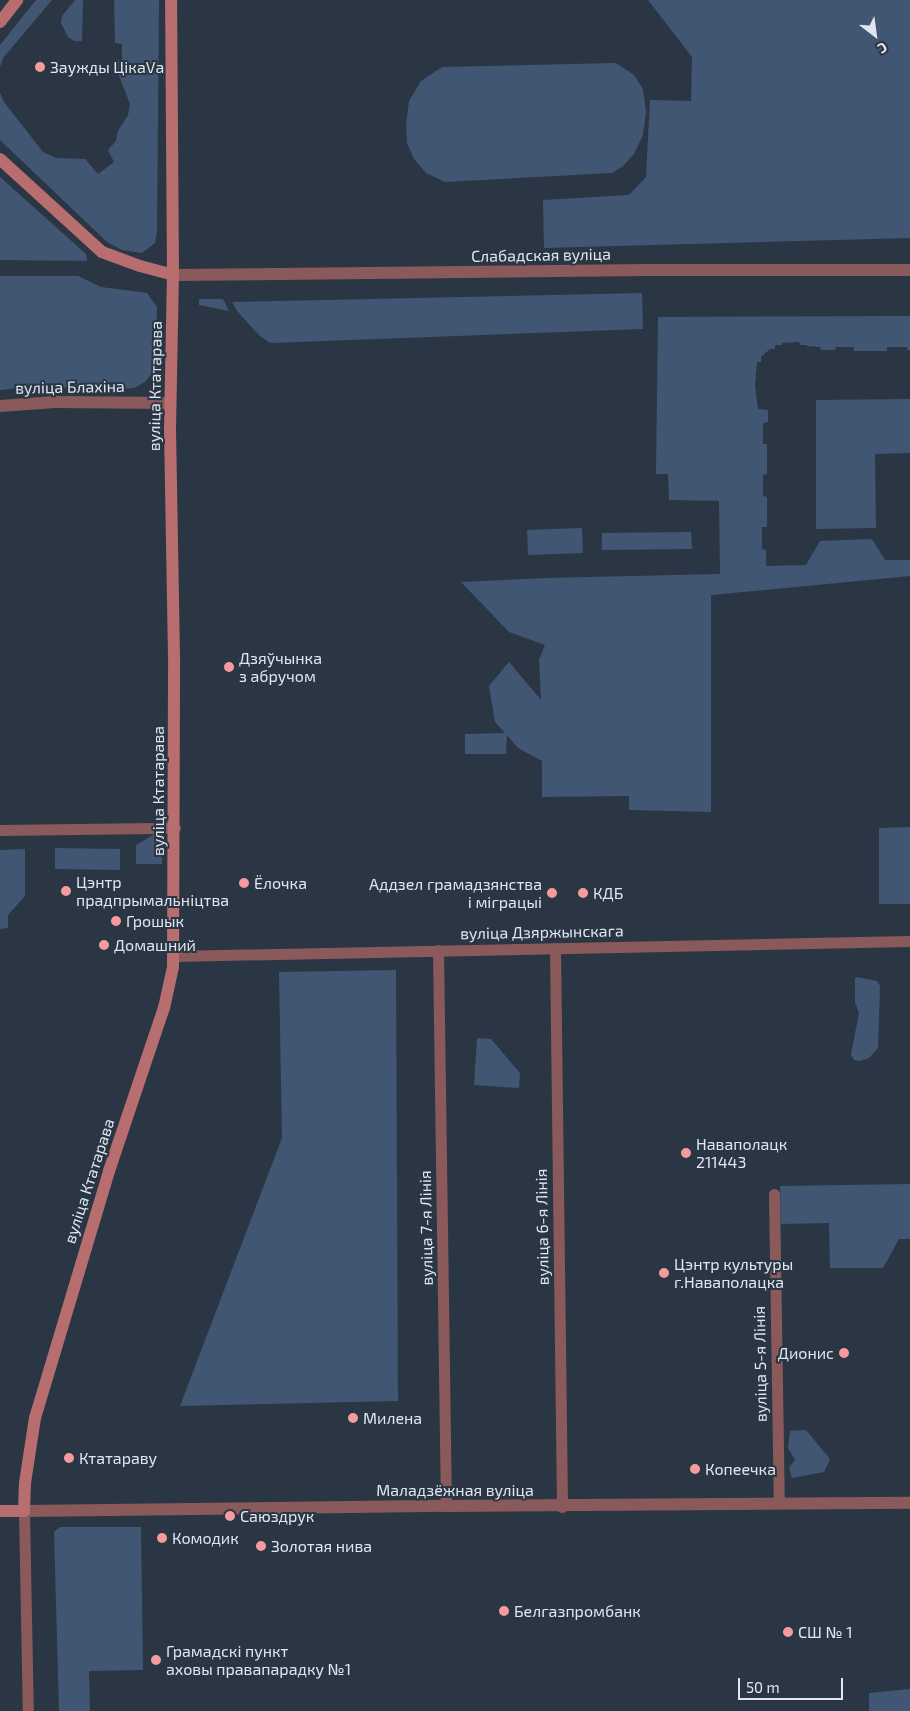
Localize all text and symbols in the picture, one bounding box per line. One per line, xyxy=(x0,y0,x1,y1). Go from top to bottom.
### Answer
north arrow xyxy=(850,10,900,60)
text: С xyxy=(875,39,891,58)
place label: Заужды ЦікаVа xyxy=(50,57,164,77)
marker: Заужды ЦікаVа xyxy=(34,61,46,73)
street label: Слабадская вуліца xyxy=(471,244,611,266)
street label: вуліца Ктатарава xyxy=(144,321,166,451)
street label: вуліца Блахіна xyxy=(15,376,125,398)
place label: Дзяўчынка з абручом xyxy=(239,648,322,686)
marker: Дзяўчынка з абручом xyxy=(223,661,235,673)
street label: вуліца Ктатарава xyxy=(148,726,168,856)
place label: Цэнтр прадпрымальніцтва xyxy=(76,872,229,910)
place label: Ёлочка xyxy=(254,873,307,893)
place label: Аддзел грамадзянства і міграцыі xyxy=(369,874,542,912)
marker: Ёлочка xyxy=(238,877,250,889)
place label: КДБ xyxy=(593,883,623,903)
marker: Цэнтр прадпрымальніцтва xyxy=(60,885,72,897)
marker: Аддзел грамадзянства і міграцыі xyxy=(546,887,558,899)
marker: КДБ xyxy=(577,887,589,899)
place label: Грошык xyxy=(126,911,184,931)
marker: Грошык xyxy=(110,915,122,927)
street label: вуліца Дзяржынскага xyxy=(460,921,624,943)
place label: Домашний xyxy=(114,935,196,955)
marker: Домашний xyxy=(98,939,110,951)
street label: вуліца Ктатарава xyxy=(60,1116,118,1246)
place label: Наваполацк 211443 xyxy=(696,1134,787,1172)
marker: Наваполацк 211443 xyxy=(680,1147,692,1159)
street label: вуліца 6-я Лінія xyxy=(531,1168,553,1286)
street label: вуліца 7-я Лінія xyxy=(415,1170,437,1286)
place label: Цэнтр культуры г.Наваполацка xyxy=(674,1254,793,1292)
marker: Цэнтр культуры г.Наваполацка xyxy=(658,1267,670,1279)
street label: вуліца 5-я Лінія xyxy=(749,1306,771,1422)
place label: Дионис xyxy=(778,1343,834,1363)
marker: Дионис xyxy=(838,1347,850,1359)
place label: Милена xyxy=(363,1408,422,1428)
marker: Милена xyxy=(347,1412,359,1424)
place label: Ктатараву xyxy=(79,1448,157,1468)
marker: Ктатараву xyxy=(63,1452,75,1464)
place label: Копеечка xyxy=(705,1459,776,1479)
marker: Копеечка xyxy=(689,1463,701,1475)
street label: Маладзёжная вуліца xyxy=(376,1480,534,1500)
place label: Саюздрук xyxy=(240,1506,314,1526)
marker: Саюздрук xyxy=(224,1510,236,1522)
place label: Комодик xyxy=(172,1528,239,1548)
marker: Комодик xyxy=(156,1532,168,1544)
place label: Золотая нива xyxy=(271,1536,372,1556)
marker: Золотая нива xyxy=(255,1540,267,1552)
place label: Белгазпромбанк xyxy=(514,1601,641,1621)
marker: Белгазпромбанк xyxy=(498,1605,510,1617)
place label: СШ № 1 xyxy=(798,1622,853,1642)
marker: СШ № 1 xyxy=(782,1626,794,1638)
place label: Грамадскі пункт аховы правапарадку №1 xyxy=(166,1641,351,1679)
marker: Грамадскі пункт аховы правапарадку №1 xyxy=(150,1654,162,1666)
scale bar xyxy=(740,1668,845,1700)
text: 50 m xyxy=(746,1678,780,1696)

